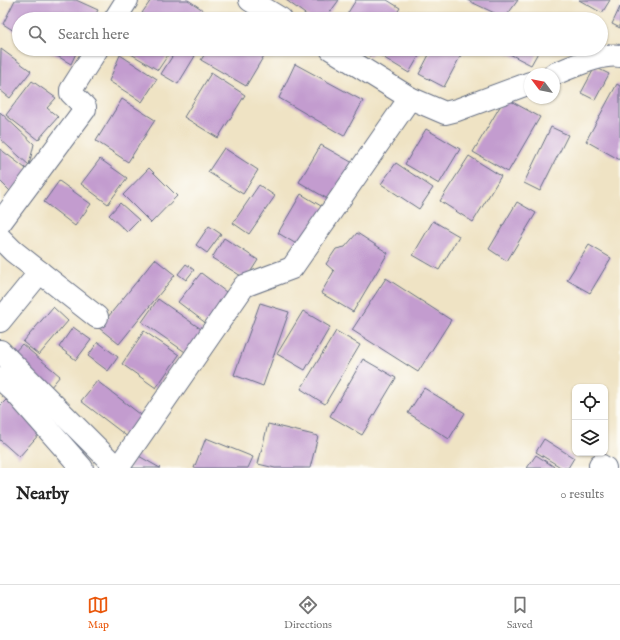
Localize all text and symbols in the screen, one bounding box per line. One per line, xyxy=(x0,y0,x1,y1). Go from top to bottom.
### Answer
search box xyxy=(12,12,608,56)
icon: search xyxy=(26,23,48,45)
text: Search here xyxy=(58,25,129,44)
north arrow xyxy=(524,68,560,104)
map controls xyxy=(572,384,608,456)
button: locate xyxy=(572,384,608,420)
button: layers xyxy=(572,420,608,456)
text: Nearby xyxy=(16,484,69,505)
text: 0 results xyxy=(560,486,604,503)
tab: Map xyxy=(87,594,109,632)
tab: Directions xyxy=(284,594,332,632)
tab: Saved xyxy=(507,594,533,632)

